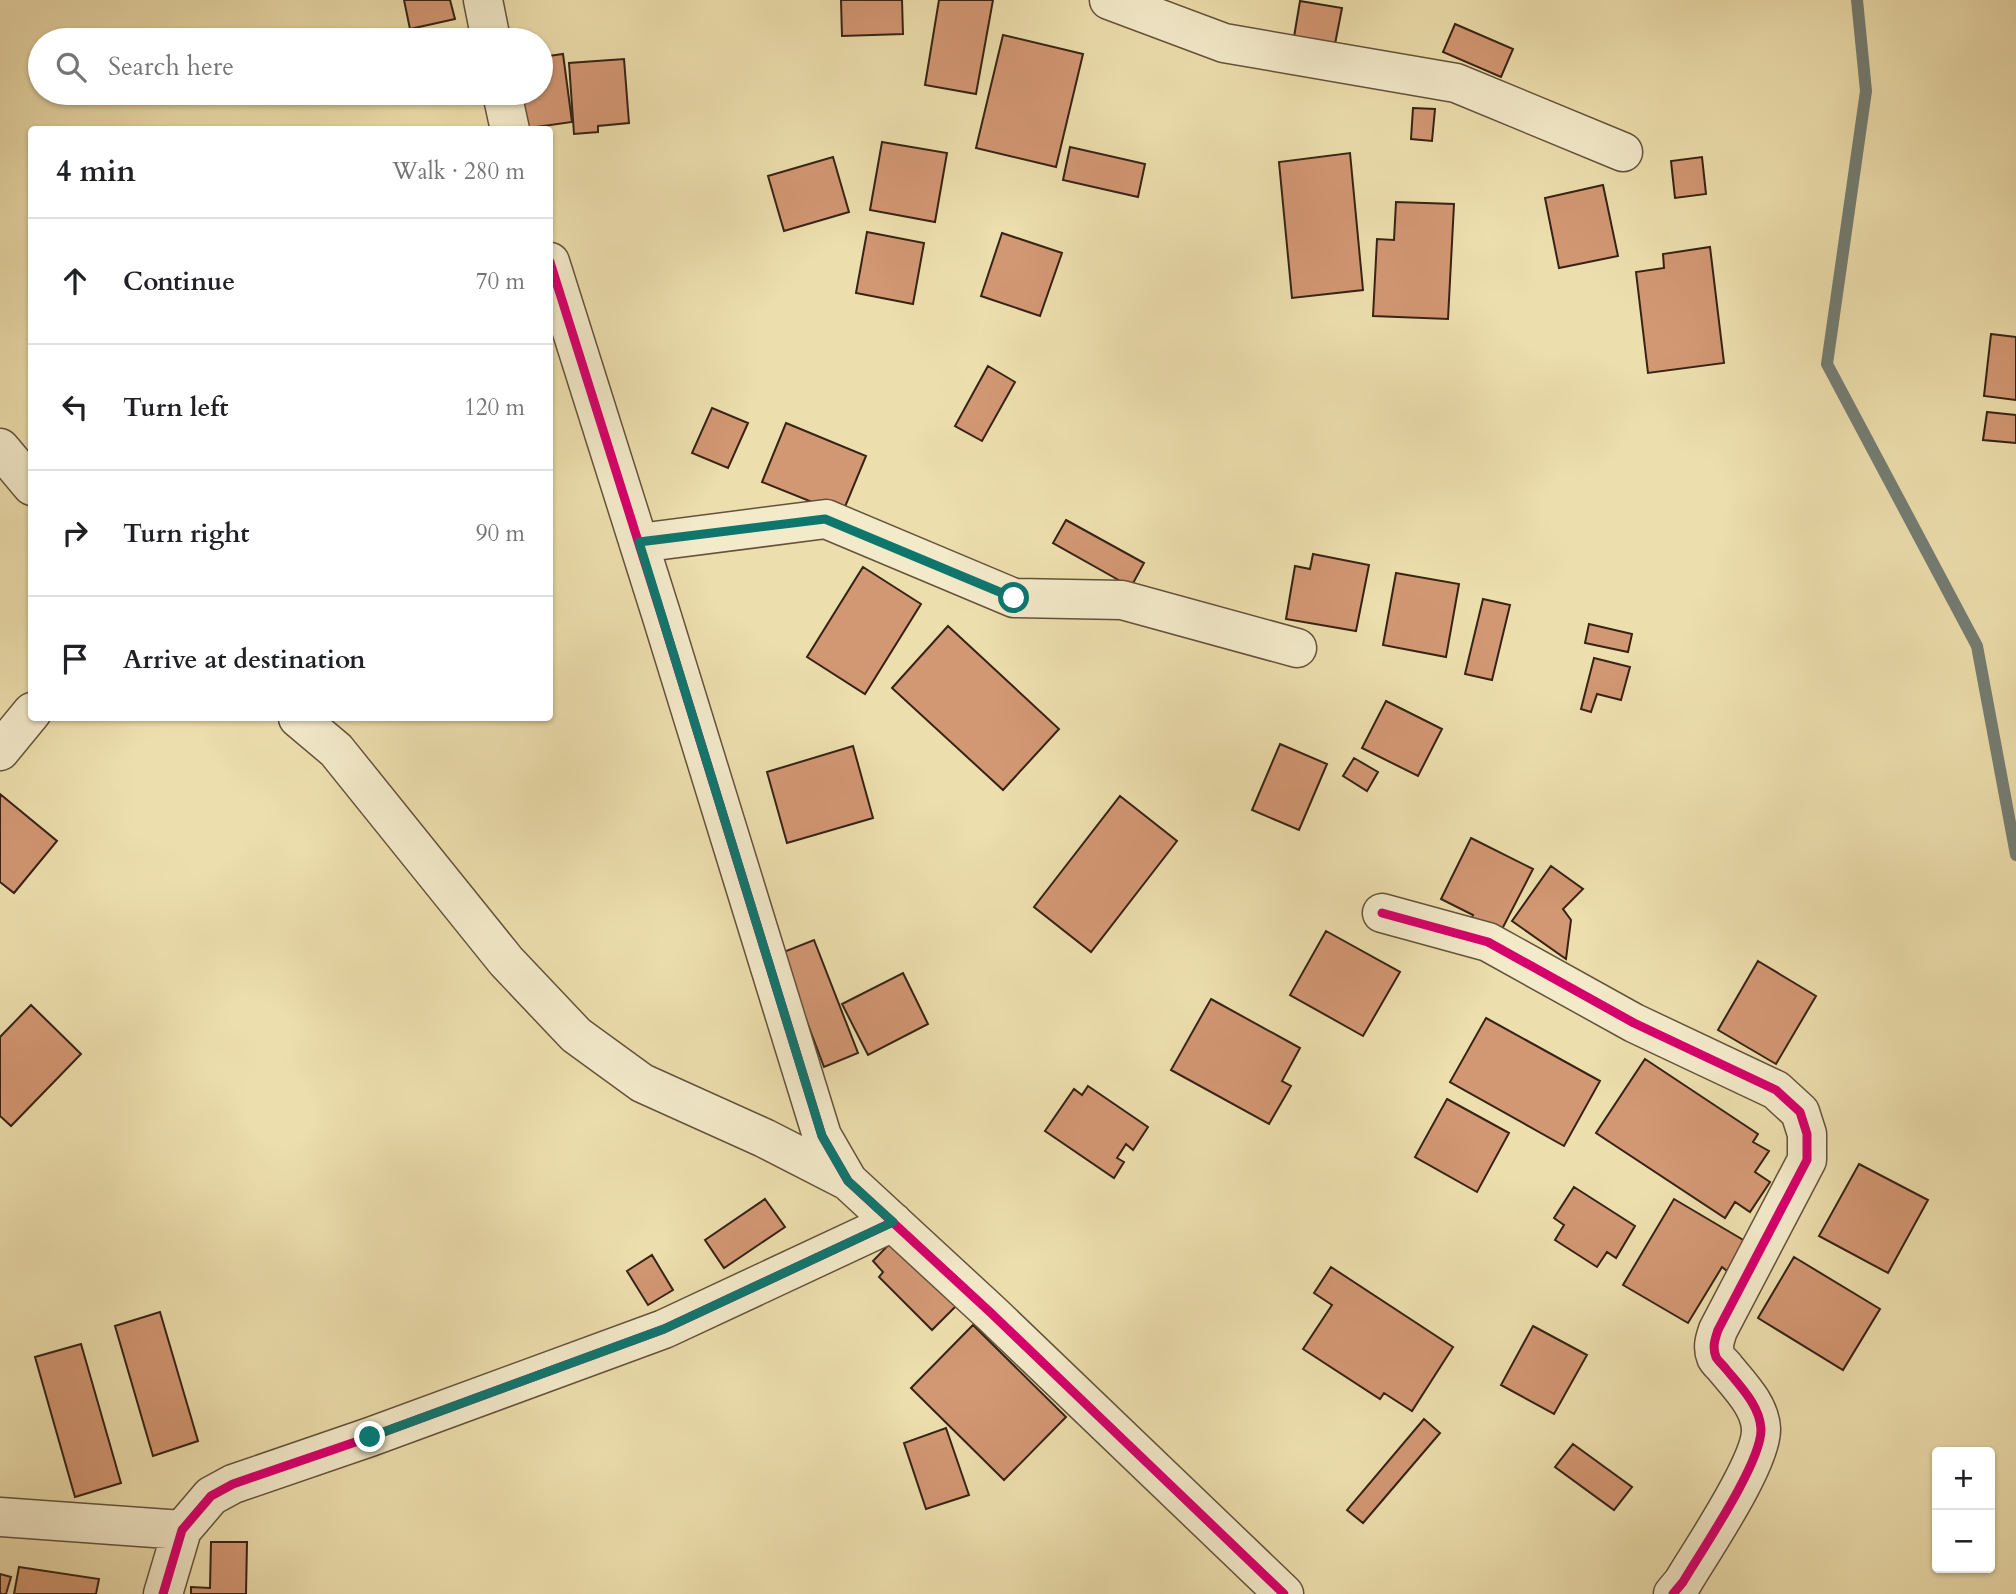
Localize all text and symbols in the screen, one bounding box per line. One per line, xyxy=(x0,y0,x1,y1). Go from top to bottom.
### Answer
search box xyxy=(28,28,553,105)
icon: search xyxy=(52,48,90,86)
text: Search here xyxy=(108,49,234,84)
text: 4 min xyxy=(56,151,136,192)
text: Walk · 280 m xyxy=(392,156,525,187)
icon: ahead xyxy=(56,262,94,300)
text: Continue xyxy=(123,264,235,299)
text: 70 m xyxy=(476,266,525,297)
icon: left xyxy=(56,388,94,426)
text: Turn left xyxy=(123,390,228,425)
text: 120 m xyxy=(464,392,525,423)
icon: right xyxy=(56,514,94,552)
text: Turn right xyxy=(123,516,250,551)
text: 90 m xyxy=(476,518,525,549)
route start xyxy=(998,582,1029,613)
icon: arrive xyxy=(56,640,94,678)
text: Arrive at destination xyxy=(123,642,366,677)
route end xyxy=(354,1421,385,1452)
map controls xyxy=(1932,1447,1995,1573)
button: + xyxy=(1932,1447,1995,1510)
button: − xyxy=(1932,1510,1995,1573)

